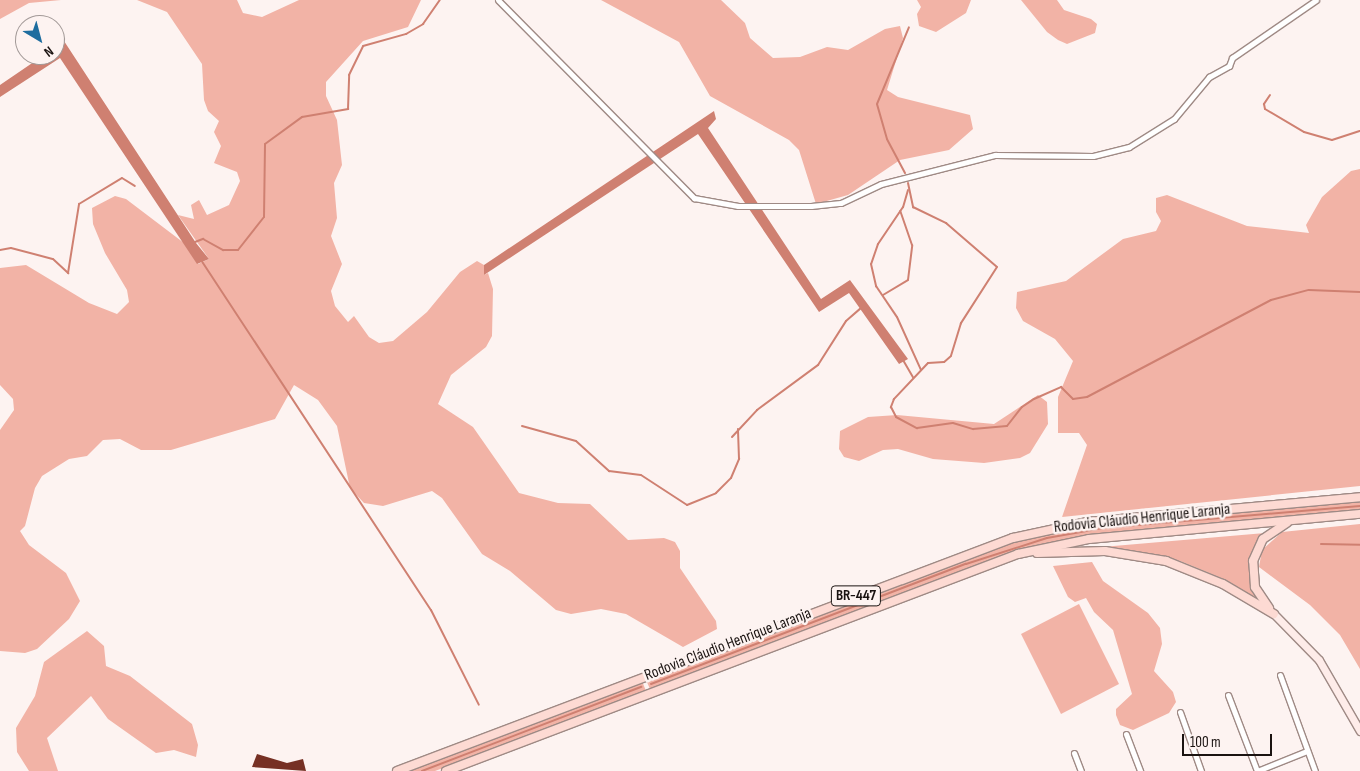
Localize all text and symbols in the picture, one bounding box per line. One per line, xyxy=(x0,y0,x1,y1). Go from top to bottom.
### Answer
north arrow xyxy=(15,15,65,65)
text: N xyxy=(41,43,57,61)
street label: Rodovia Cláudio Henrique Laranja xyxy=(1053,500,1231,538)
road number: BR-447 xyxy=(830,584,882,608)
street label: Rodovia Cláudio Henrique Laranja xyxy=(642,604,814,686)
scale bar xyxy=(1185,724,1275,756)
text: 100 m xyxy=(1190,733,1221,752)

